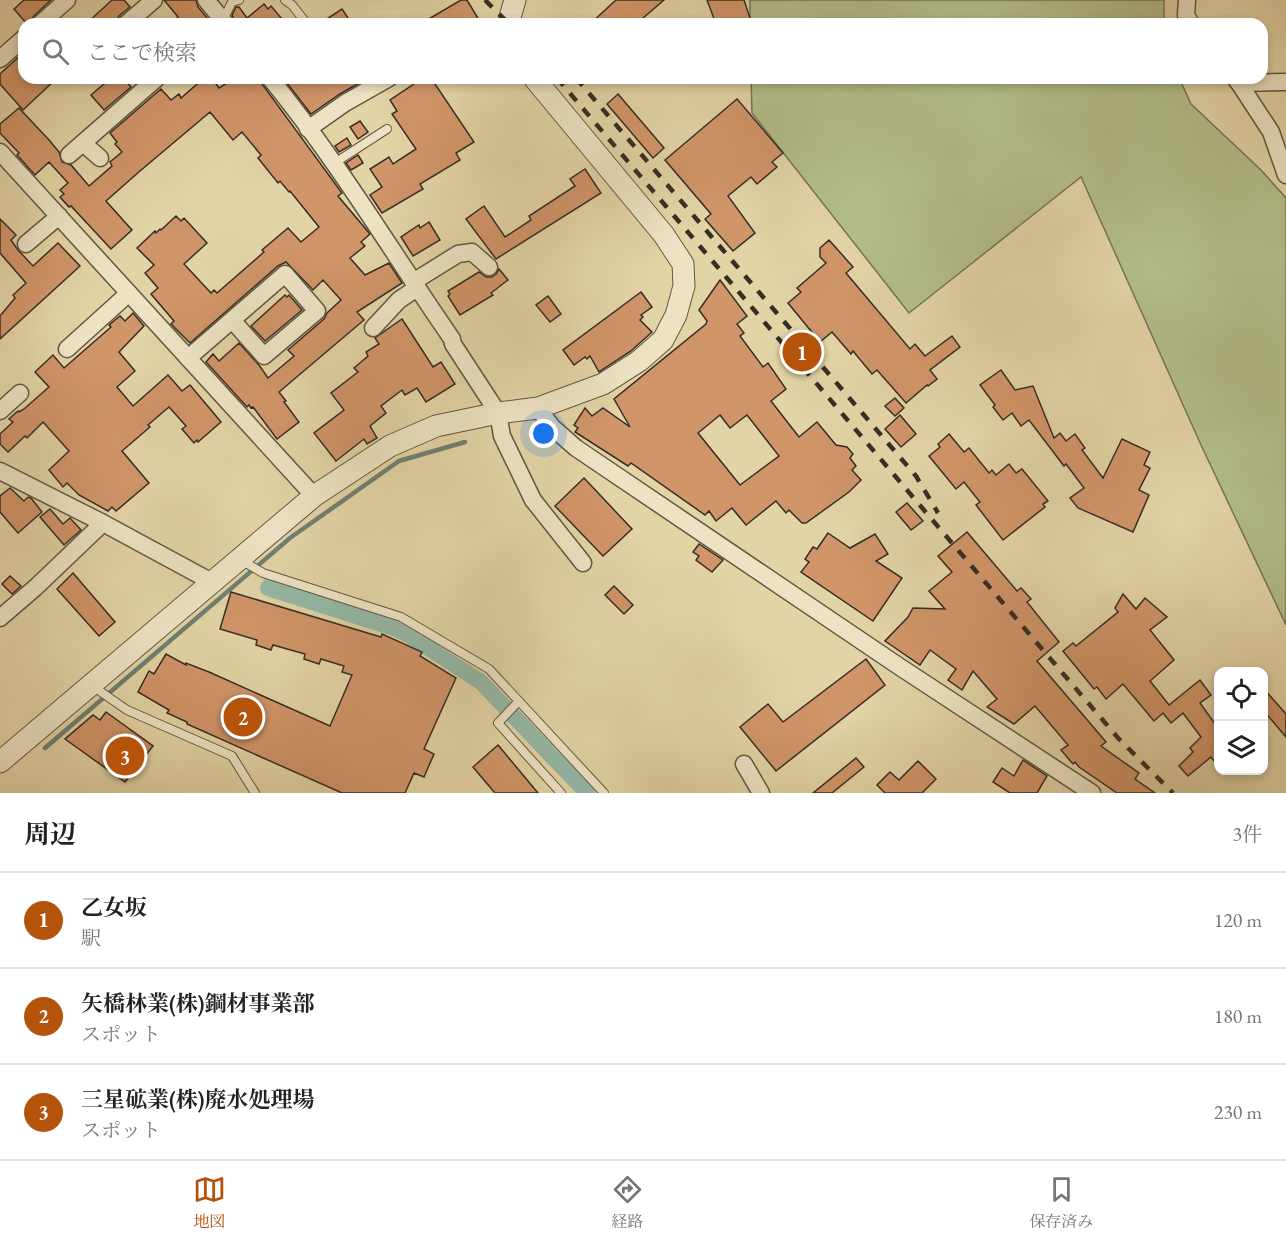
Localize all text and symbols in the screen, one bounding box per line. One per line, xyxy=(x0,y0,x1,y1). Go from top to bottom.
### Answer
search box xyxy=(18,18,1268,84)
icon: search xyxy=(39,35,72,68)
text: ここで検索 xyxy=(87,38,197,67)
pin: 1 xyxy=(782,330,822,374)
your location xyxy=(529,419,558,448)
map controls xyxy=(1214,667,1268,775)
button: locate xyxy=(1214,667,1268,721)
pin: 2 xyxy=(224,694,262,740)
button: layers xyxy=(1214,721,1268,775)
pin: 3 xyxy=(106,734,144,778)
text: 周辺 xyxy=(24,817,76,851)
text: 3件 xyxy=(1232,821,1262,847)
text: 乙女坂 xyxy=(81,893,147,922)
text: 1 xyxy=(38,907,49,933)
text: 120 m xyxy=(1214,907,1262,933)
text: 駅 xyxy=(81,925,101,951)
text: 矢橋林業(株)鋼材事業部 xyxy=(81,989,314,1018)
text: 2 xyxy=(38,1003,49,1029)
text: 180 m xyxy=(1214,1003,1262,1029)
text: スポット xyxy=(81,1021,161,1047)
text: 三星砿業(株)廃水処理場 xyxy=(81,1085,314,1114)
text: 3 xyxy=(38,1099,49,1125)
text: 230 m xyxy=(1214,1099,1262,1125)
text: スポット xyxy=(81,1117,161,1143)
tab: 地図 xyxy=(193,1173,226,1232)
tab: 経路 xyxy=(611,1173,644,1232)
tab: 保存済み xyxy=(1029,1173,1093,1232)

